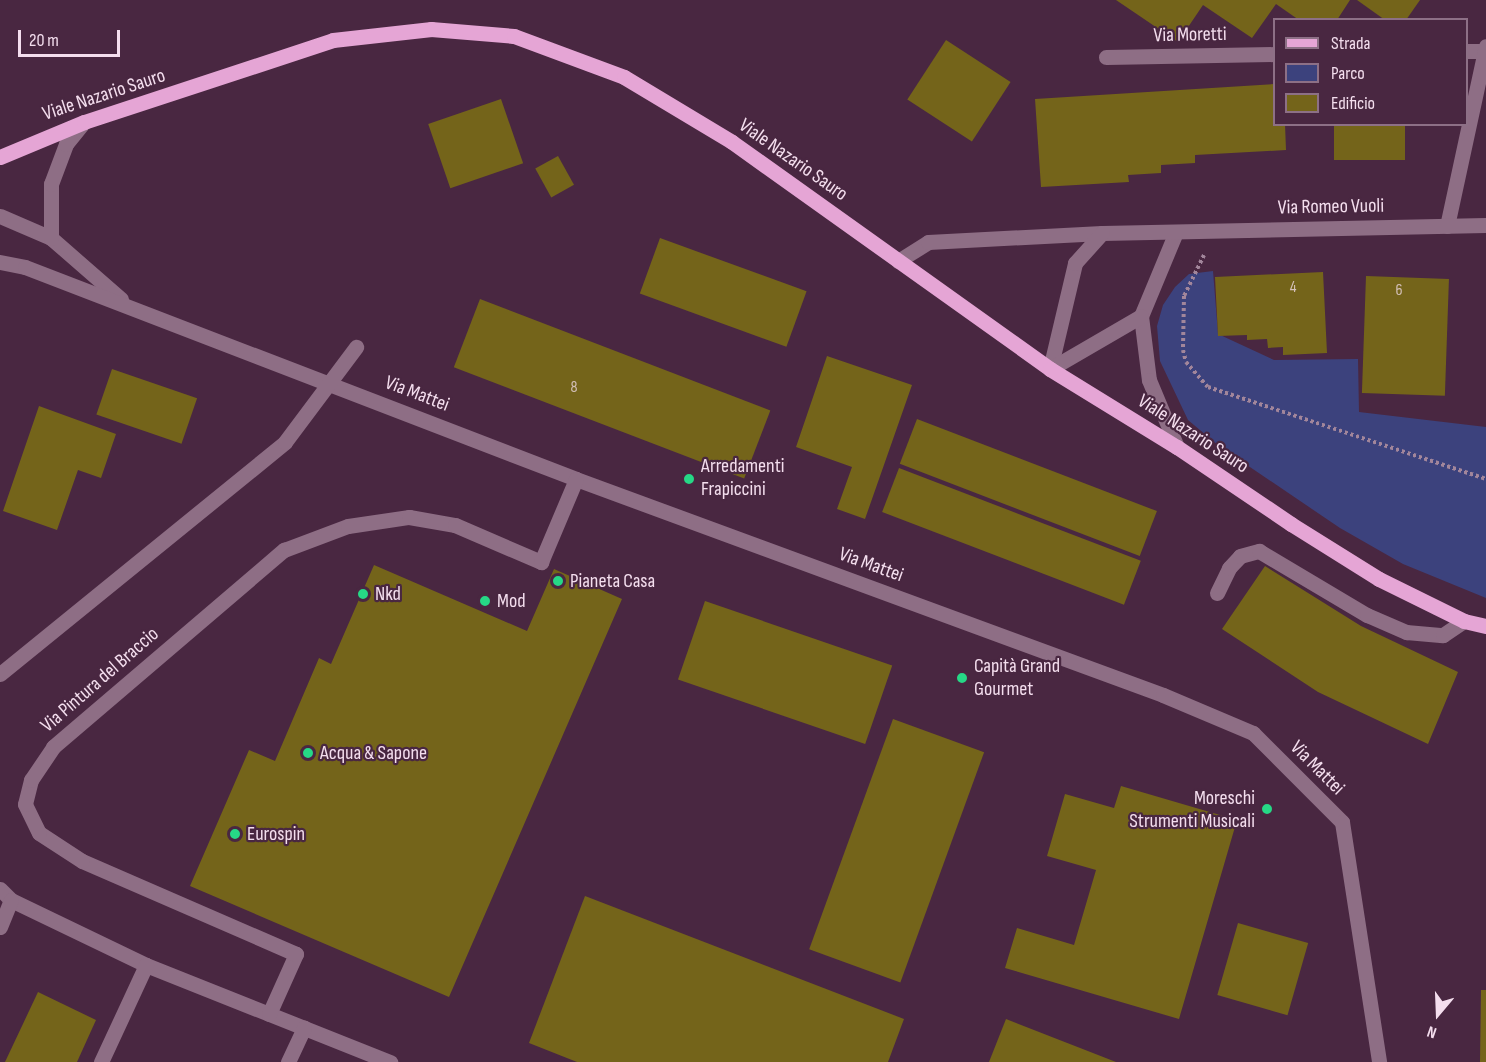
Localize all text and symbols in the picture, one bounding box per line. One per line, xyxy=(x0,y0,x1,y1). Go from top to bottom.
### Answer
scale bar xyxy=(21,18,123,56)
legend xyxy=(1273,18,1468,126)
street label: Via Moretti xyxy=(1153,22,1227,48)
text: 20 m xyxy=(29,30,59,51)
text: Strada xyxy=(1331,33,1370,54)
text: Parco xyxy=(1331,63,1365,84)
street label: Viale Nazario Sauro xyxy=(40,64,168,126)
text: Edificio xyxy=(1331,93,1375,114)
street label: Viale Nazario Sauro xyxy=(734,114,852,206)
street label: Via Romeo Vuoli xyxy=(1278,194,1384,220)
house number: 4 xyxy=(1290,278,1296,298)
house number: 6 xyxy=(1395,281,1403,301)
street label: Via Mattei xyxy=(381,371,453,417)
house number: 8 xyxy=(570,378,578,398)
street label: Viale Nazario Sauro xyxy=(1133,389,1253,479)
place label: Arredamenti Frapiccini xyxy=(701,455,785,502)
marker: Arredamenti Frapiccini xyxy=(682,472,696,486)
street label: Via Mattei xyxy=(835,542,907,588)
place label: Pianeta Casa xyxy=(570,569,655,593)
marker: Pianeta Casa xyxy=(551,574,565,588)
place label: Nkd xyxy=(375,582,401,606)
marker: Nkd xyxy=(356,587,370,601)
place label: Mod xyxy=(497,589,526,613)
marker: Mod xyxy=(478,594,492,608)
street label: Via Pintura del Braccio xyxy=(36,622,164,738)
place label: Capità Grand Gourmet xyxy=(974,654,1060,701)
marker: Capità Grand Gourmet xyxy=(955,671,969,685)
street label: Via Mattei xyxy=(1285,736,1349,800)
place label: Acqua & Sapone xyxy=(320,741,427,765)
marker: Acqua & Sapone xyxy=(301,746,315,760)
place label: Moreschi Strumenti Musicali xyxy=(1129,786,1255,833)
marker: Moreschi Strumenti Musicali xyxy=(1260,802,1274,816)
place label: Eurospin xyxy=(247,822,305,846)
marker: Eurospin xyxy=(228,827,242,841)
north arrow xyxy=(1408,984,1468,1044)
text: N xyxy=(1425,1021,1439,1042)

